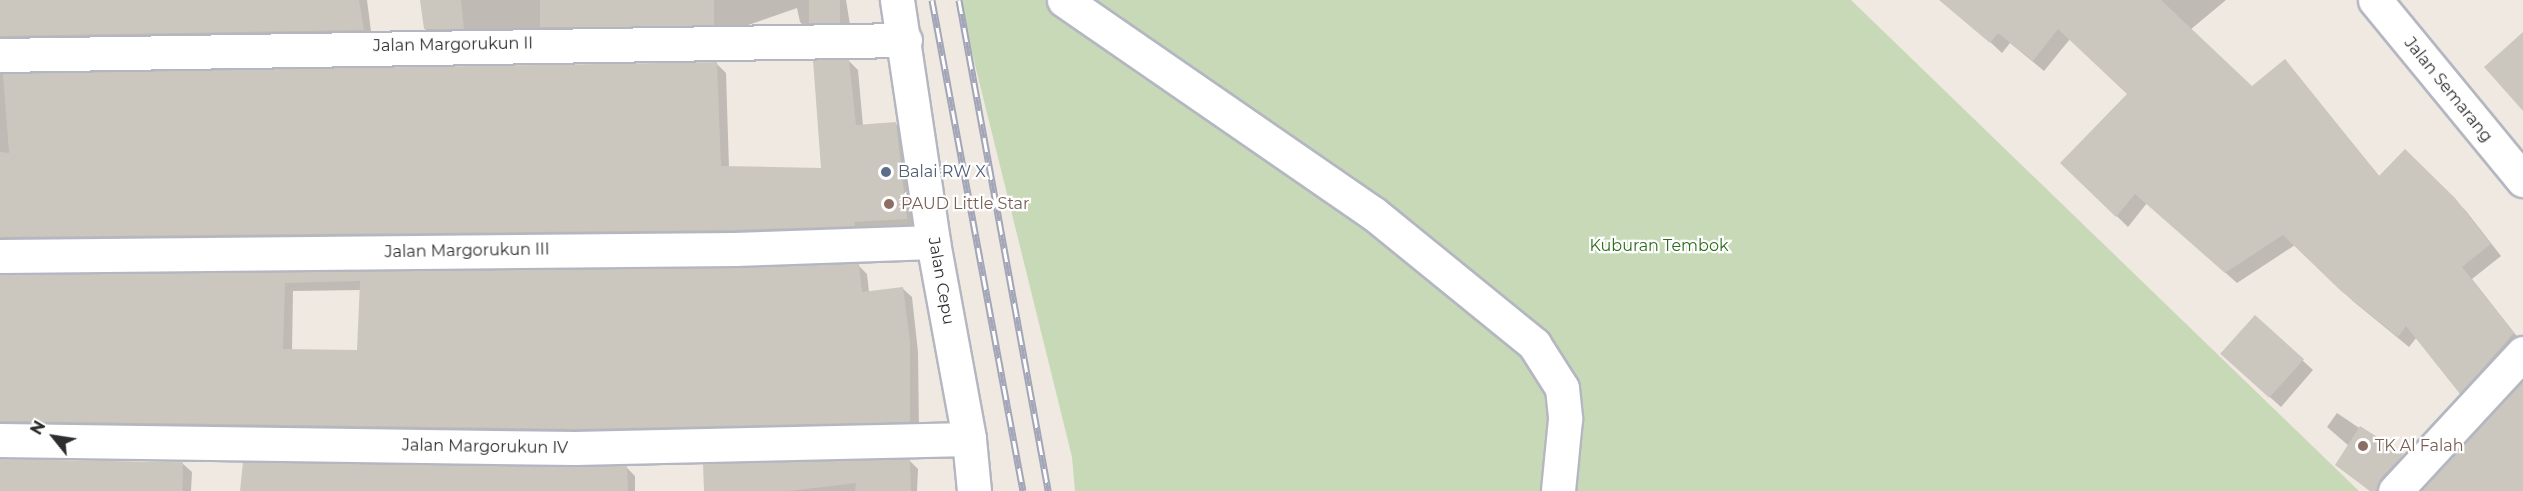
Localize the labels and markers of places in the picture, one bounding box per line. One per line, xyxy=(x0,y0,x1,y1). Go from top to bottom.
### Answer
place label: Balai RW X xyxy=(898,162,986,182)
marker: Balai RW X xyxy=(879,165,893,179)
place label: PAUD Little Star xyxy=(901,194,1029,214)
marker: PAUD Little Star xyxy=(882,197,896,211)
place label: TK Al Falah xyxy=(2375,436,2464,456)
marker: TK Al Falah xyxy=(2356,439,2370,453)

